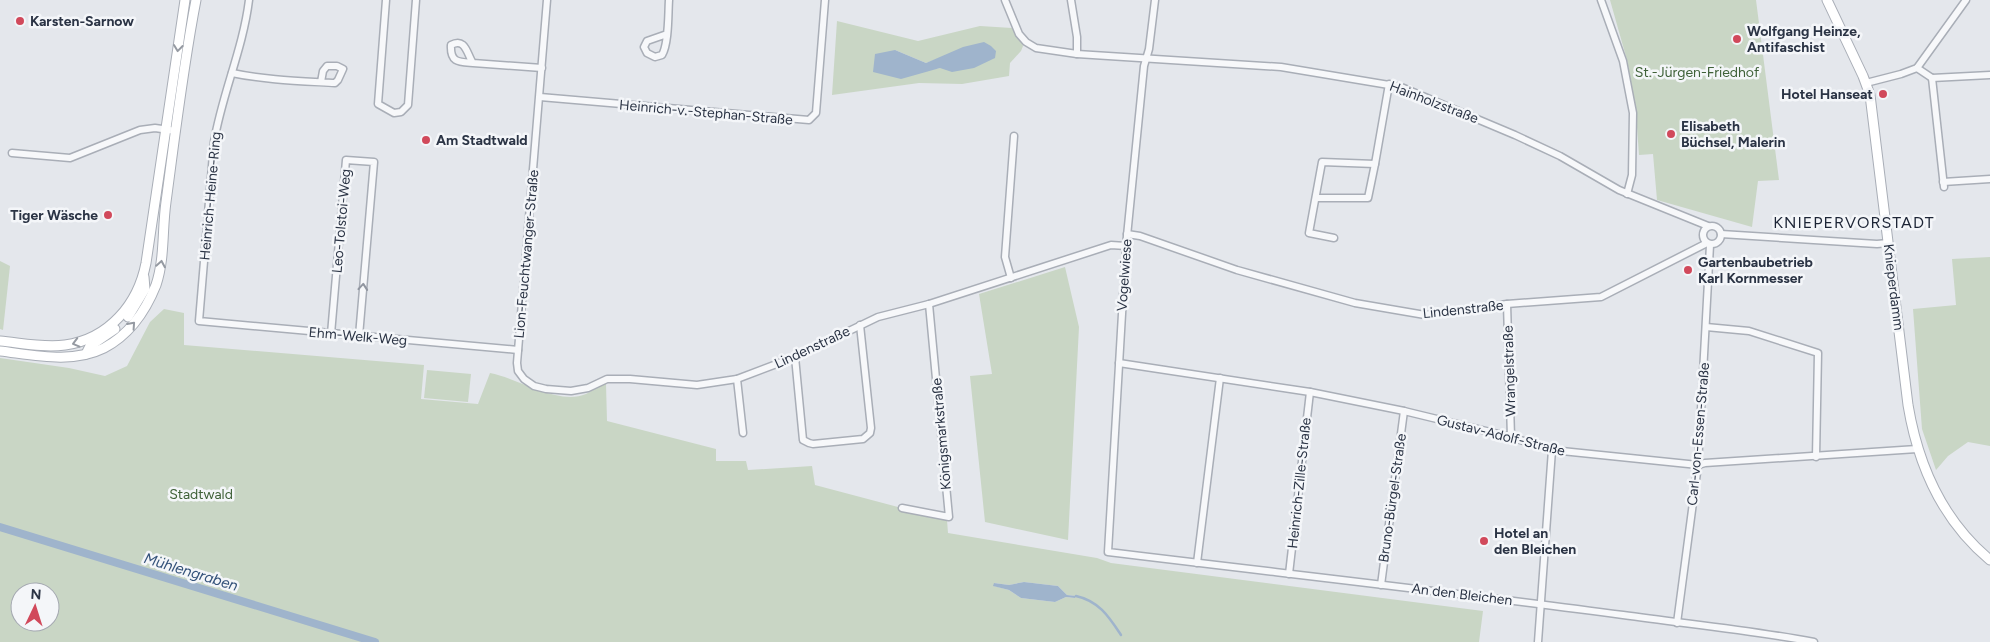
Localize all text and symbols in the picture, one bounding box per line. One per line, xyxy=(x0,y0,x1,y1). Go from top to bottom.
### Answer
place label: Karsten-Sarnow xyxy=(30,13,134,30)
marker: Karsten-Sarnow xyxy=(14,15,26,27)
place label: Wolfgang Heinze, Antifaschist xyxy=(1747,23,1861,56)
marker: Wolfgang Heinze, Antifaschist xyxy=(1731,33,1743,45)
one-way arrow xyxy=(173,45,184,53)
park label: St.-Jürgen-Friedhof xyxy=(1635,64,1760,81)
street label: Hainholzstraße xyxy=(1387,78,1481,127)
place label: Hotel Hanseat xyxy=(1781,86,1873,103)
marker: Hotel Hanseat xyxy=(1877,88,1889,100)
street label: Heinrich-v.-Stephan-Straße xyxy=(618,96,794,129)
place label: Elisabeth Büchsel, Malerin xyxy=(1681,118,1785,151)
marker: Elisabeth Büchsel, Malerin xyxy=(1665,128,1677,140)
street label: Heinrich-Heine-Ring xyxy=(196,131,225,261)
place label: Am Stadtwald xyxy=(436,132,528,149)
marker: Am Stadtwald xyxy=(420,134,432,146)
street label: Leo-Tolstoi-Weg xyxy=(328,168,355,274)
street label: Lion-Feuchtwanger-Straße xyxy=(511,169,542,339)
place label: Tiger Wäsche xyxy=(10,207,98,224)
marker: Tiger Wäsche xyxy=(102,209,114,221)
district label: KNIEPERVORSTADT xyxy=(1773,213,1935,232)
street label: Vogelwiese xyxy=(1113,238,1136,312)
street label: Knieperdamm xyxy=(1880,243,1907,331)
place label: Gartenbaubetrieb Karl Kornmesser xyxy=(1698,254,1813,287)
one-way arrow xyxy=(155,259,165,268)
marker: Gartenbaubetrieb Karl Kornmesser xyxy=(1682,264,1694,276)
one-way arrow xyxy=(358,283,369,291)
street label: Lindenstraße xyxy=(1422,297,1505,322)
one-way arrow xyxy=(126,322,135,331)
street label: Lindenstraße xyxy=(772,322,853,372)
street label: Ehm-Welk-Weg xyxy=(308,324,408,349)
street label: Wrangelstraße xyxy=(1499,325,1520,417)
one-way arrow xyxy=(72,337,80,347)
street label: Carl-von-Essen-Straße xyxy=(1684,361,1713,506)
street label: Königsmarkstraße xyxy=(928,377,955,491)
street label: Gustav-Adolf-Straße xyxy=(1435,411,1567,460)
street label: Heinrich-Zille-Straße xyxy=(1284,416,1315,549)
street label: Bruno-Bürgel-Straße xyxy=(1375,432,1410,564)
park label: Stadtwald xyxy=(169,486,233,503)
place label: Hotel an den Bleichen xyxy=(1494,525,1576,558)
marker: Hotel an den Bleichen xyxy=(1478,535,1490,547)
water label: Mühlengraben xyxy=(142,549,240,595)
street label: An den Bleichen xyxy=(1411,580,1513,609)
north arrow xyxy=(10,582,60,632)
text: N xyxy=(30,586,42,603)

